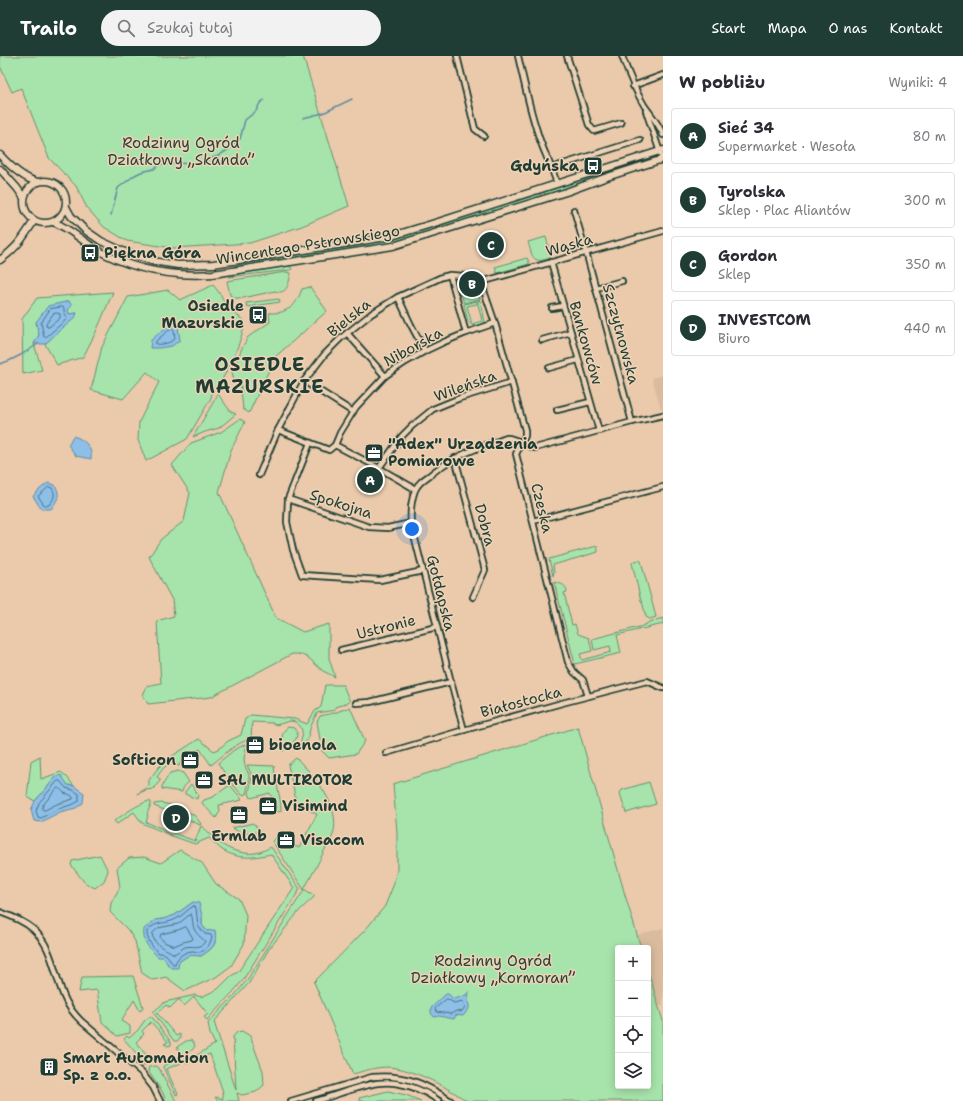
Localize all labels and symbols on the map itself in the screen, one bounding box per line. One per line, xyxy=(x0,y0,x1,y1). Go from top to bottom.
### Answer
park label: Rodzinny Ogród Działkowy „Skanda” xyxy=(107,133,255,170)
bus stop icon: Gdyńska xyxy=(582,155,604,177)
place label: Gdyńska xyxy=(510,156,580,176)
street label: Wincentego Pstrowskiego xyxy=(215,221,401,269)
street label: Wąska xyxy=(543,229,595,261)
pin: C xyxy=(478,230,504,260)
bus stop icon: Piękna Góra xyxy=(79,242,101,264)
place label: Piękna Góra xyxy=(104,243,202,263)
pin: B xyxy=(459,269,485,299)
street label: Szczytnowska xyxy=(598,282,644,387)
street label: Bielska xyxy=(323,294,375,342)
place label: Osiedle Mazurskie xyxy=(161,296,244,333)
street label: Bankowców xyxy=(565,299,607,387)
bus stop icon: Osiedle Mazurskie xyxy=(247,304,269,326)
street label: Niborska xyxy=(380,322,447,371)
district label: OSIEDLE MAZURSKIE xyxy=(195,352,325,399)
street label: Wileńska xyxy=(431,365,500,407)
place label: "Adex" Urządzenia Pomiarowe xyxy=(388,434,538,471)
office icon: "Adex" Urządzenia Pomiarowe xyxy=(363,442,385,464)
pin: A xyxy=(357,465,383,495)
street label: Czeska xyxy=(526,481,558,536)
street label: Spokojna xyxy=(307,484,375,524)
street label: Dobra xyxy=(470,502,500,549)
your location xyxy=(402,519,422,539)
street label: Gołdapska xyxy=(422,553,460,634)
street label: Ustronie xyxy=(354,610,418,644)
street label: Białostocka xyxy=(478,681,564,722)
office icon: bioenola xyxy=(244,734,266,756)
place label: bioenola xyxy=(269,735,337,755)
office icon: Softicon xyxy=(179,749,201,771)
place label: Softicon xyxy=(112,750,176,770)
office icon: SAL MULTIROTOR xyxy=(193,769,215,791)
place label: SAL MULTIROTOR xyxy=(218,770,353,790)
office icon: Visimind xyxy=(257,795,279,817)
place label: Visimind xyxy=(282,796,348,816)
pin: D xyxy=(163,803,189,833)
office icon: Ermlab xyxy=(228,804,250,826)
place label: Ermlab xyxy=(211,826,267,846)
office icon: Visacom xyxy=(275,829,297,851)
place label: Visacom xyxy=(300,830,365,850)
park label: Rodzinny Ogród Działkowy „Kormoran” xyxy=(411,951,576,988)
place label: Smart Automation Sp. z o.o. xyxy=(63,1048,209,1085)
building icon: Smart Automation Sp. z o.o. xyxy=(38,1056,60,1078)

